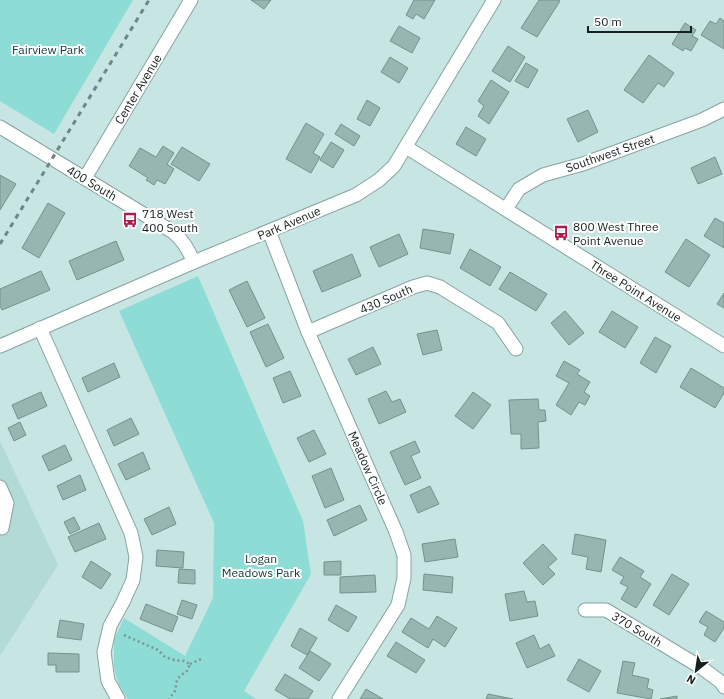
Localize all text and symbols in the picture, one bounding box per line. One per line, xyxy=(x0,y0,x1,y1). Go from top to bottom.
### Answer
scale bar xyxy=(588,8,691,34)
text: 50 m xyxy=(594,14,622,29)
park label: Fairview Park xyxy=(12,42,85,57)
street label: Center Avenue xyxy=(111,51,165,127)
street label: Southwest Street xyxy=(564,131,656,175)
street label: 400 South xyxy=(64,162,120,204)
street label: Park Avenue xyxy=(255,203,323,243)
place label: 718 West 400 South xyxy=(142,206,198,235)
bus stop icon: 718 West 400 South xyxy=(121,211,139,229)
place label: 800 West Three Point Avenue xyxy=(573,219,659,248)
bus stop icon: 800 West Three Point Avenue xyxy=(552,224,570,242)
street label: Three Point Avenue xyxy=(588,257,685,325)
street label: 430 South xyxy=(357,281,415,317)
street label: Meadow Circle xyxy=(345,429,391,508)
park label: Logan Meadows Park xyxy=(222,551,301,580)
street label: 370 South xyxy=(609,608,665,650)
north arrow xyxy=(676,651,716,691)
text: N xyxy=(684,672,698,688)

